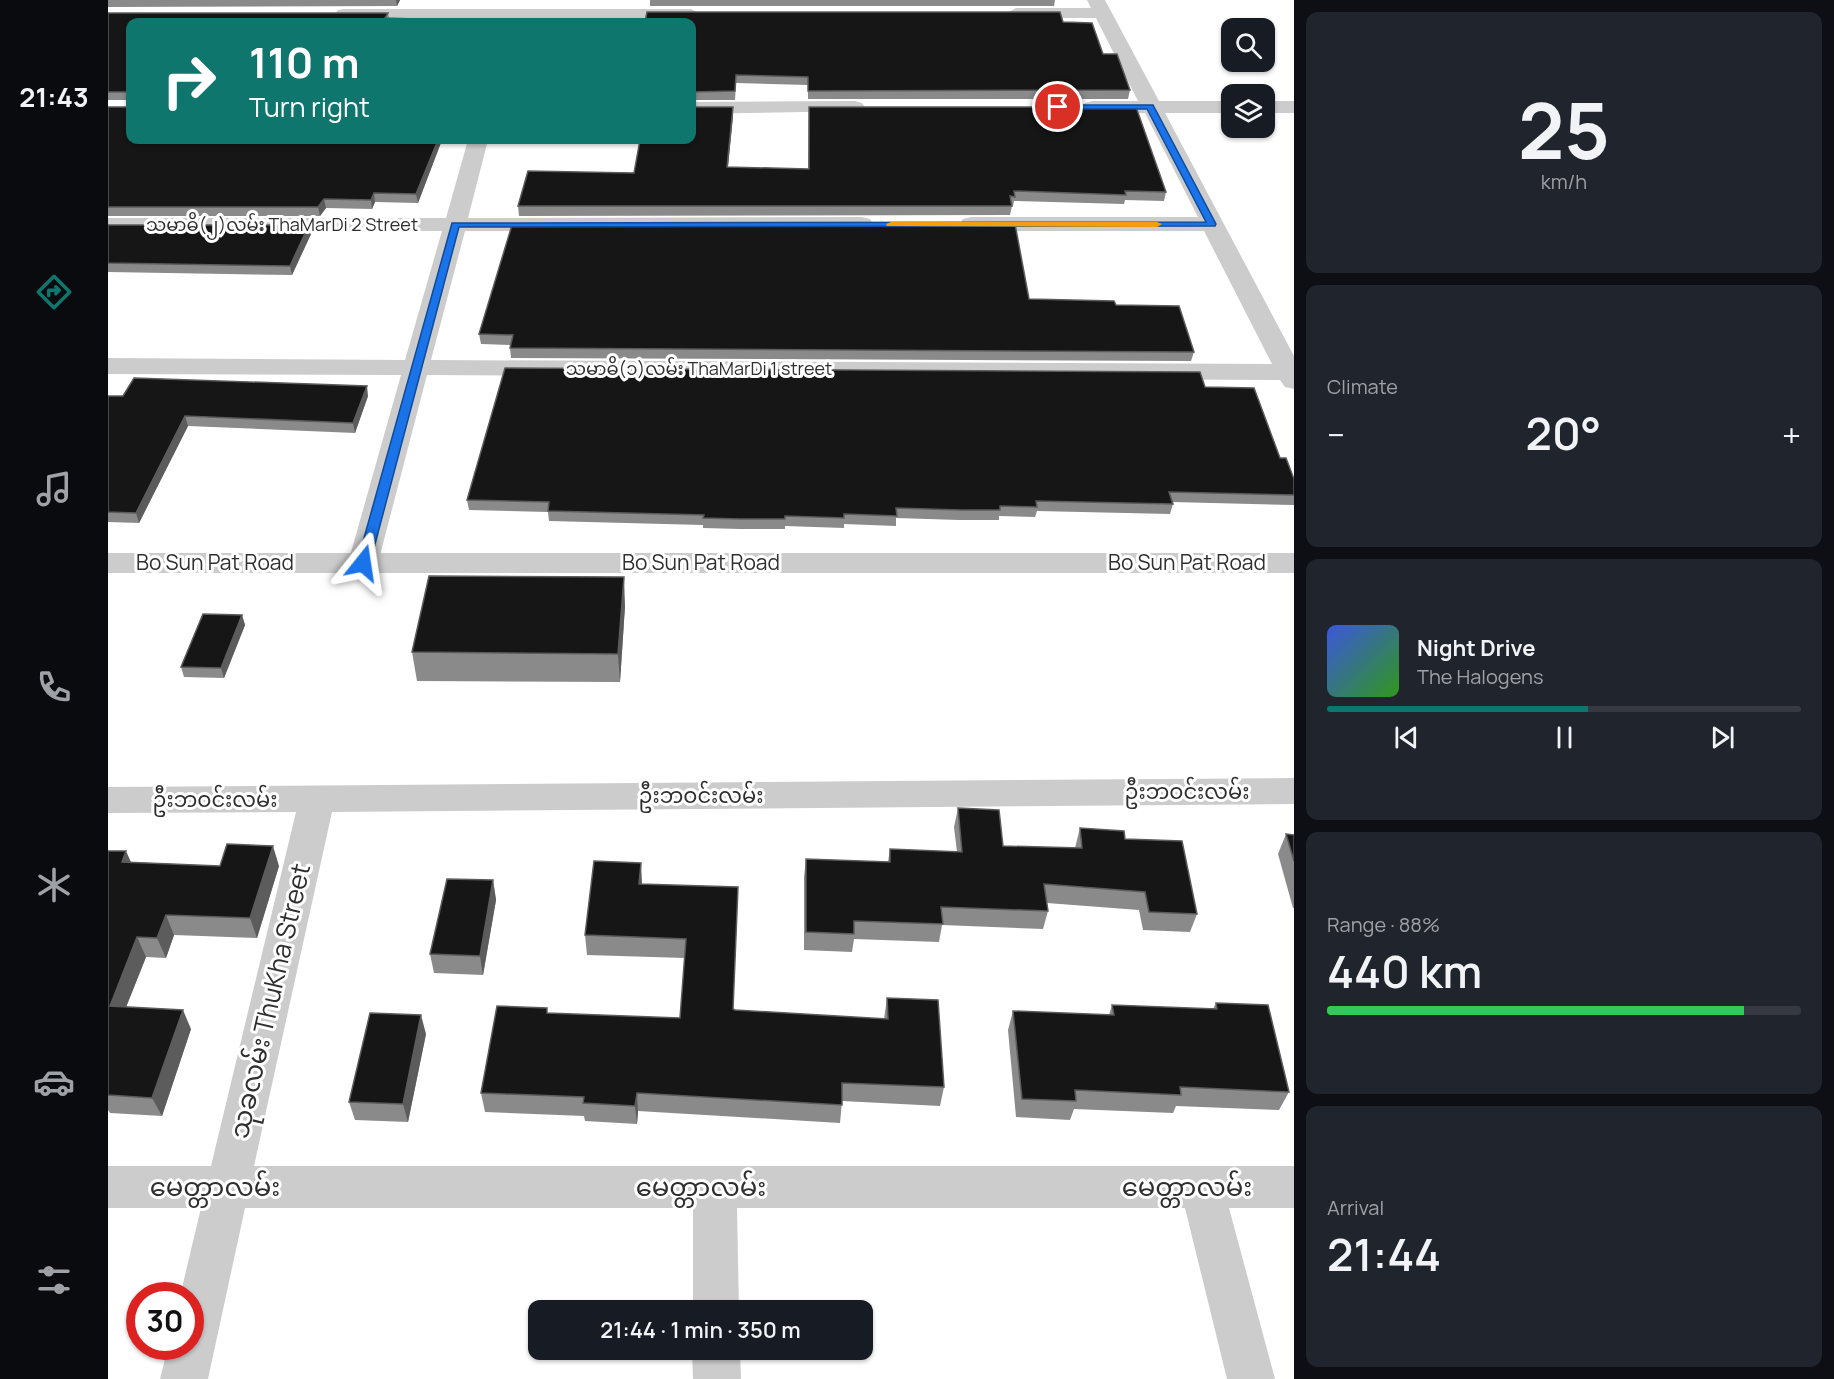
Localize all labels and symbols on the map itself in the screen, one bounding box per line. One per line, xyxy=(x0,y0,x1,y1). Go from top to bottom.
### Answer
pin xyxy=(1032,81,1083,132)
street label: သမာဓိ(၂)လမ်း ThaMarDi 2 Street xyxy=(146,211,418,240)
street label: သမာဓိ(၁)လမ်း ThaMarDi 1 street xyxy=(566,355,832,380)
position arrow xyxy=(331,531,395,595)
street label: Bo Sun Pat Road xyxy=(136,548,294,576)
street label: Bo Sun Pat Road xyxy=(622,548,780,576)
street label: Bo Sun Pat Road xyxy=(1108,548,1266,576)
street label: ဦးဘဝင်းလမ်း xyxy=(1125,776,1249,809)
street label: ဦးဘဝင်းလမ်း xyxy=(639,780,763,813)
street label: ဦးဘဝင်းလမ်း xyxy=(153,784,277,817)
street label: သုခလမ်း ThuKha Street xyxy=(220,860,322,1143)
street label: မေတ္တာလမ်း xyxy=(150,1168,280,1208)
street label: မေတ္တာလမ်း xyxy=(636,1168,766,1208)
street label: မေတ္တာလမ်း xyxy=(1122,1168,1252,1208)
speed limit sign: 30 xyxy=(126,1282,204,1360)

